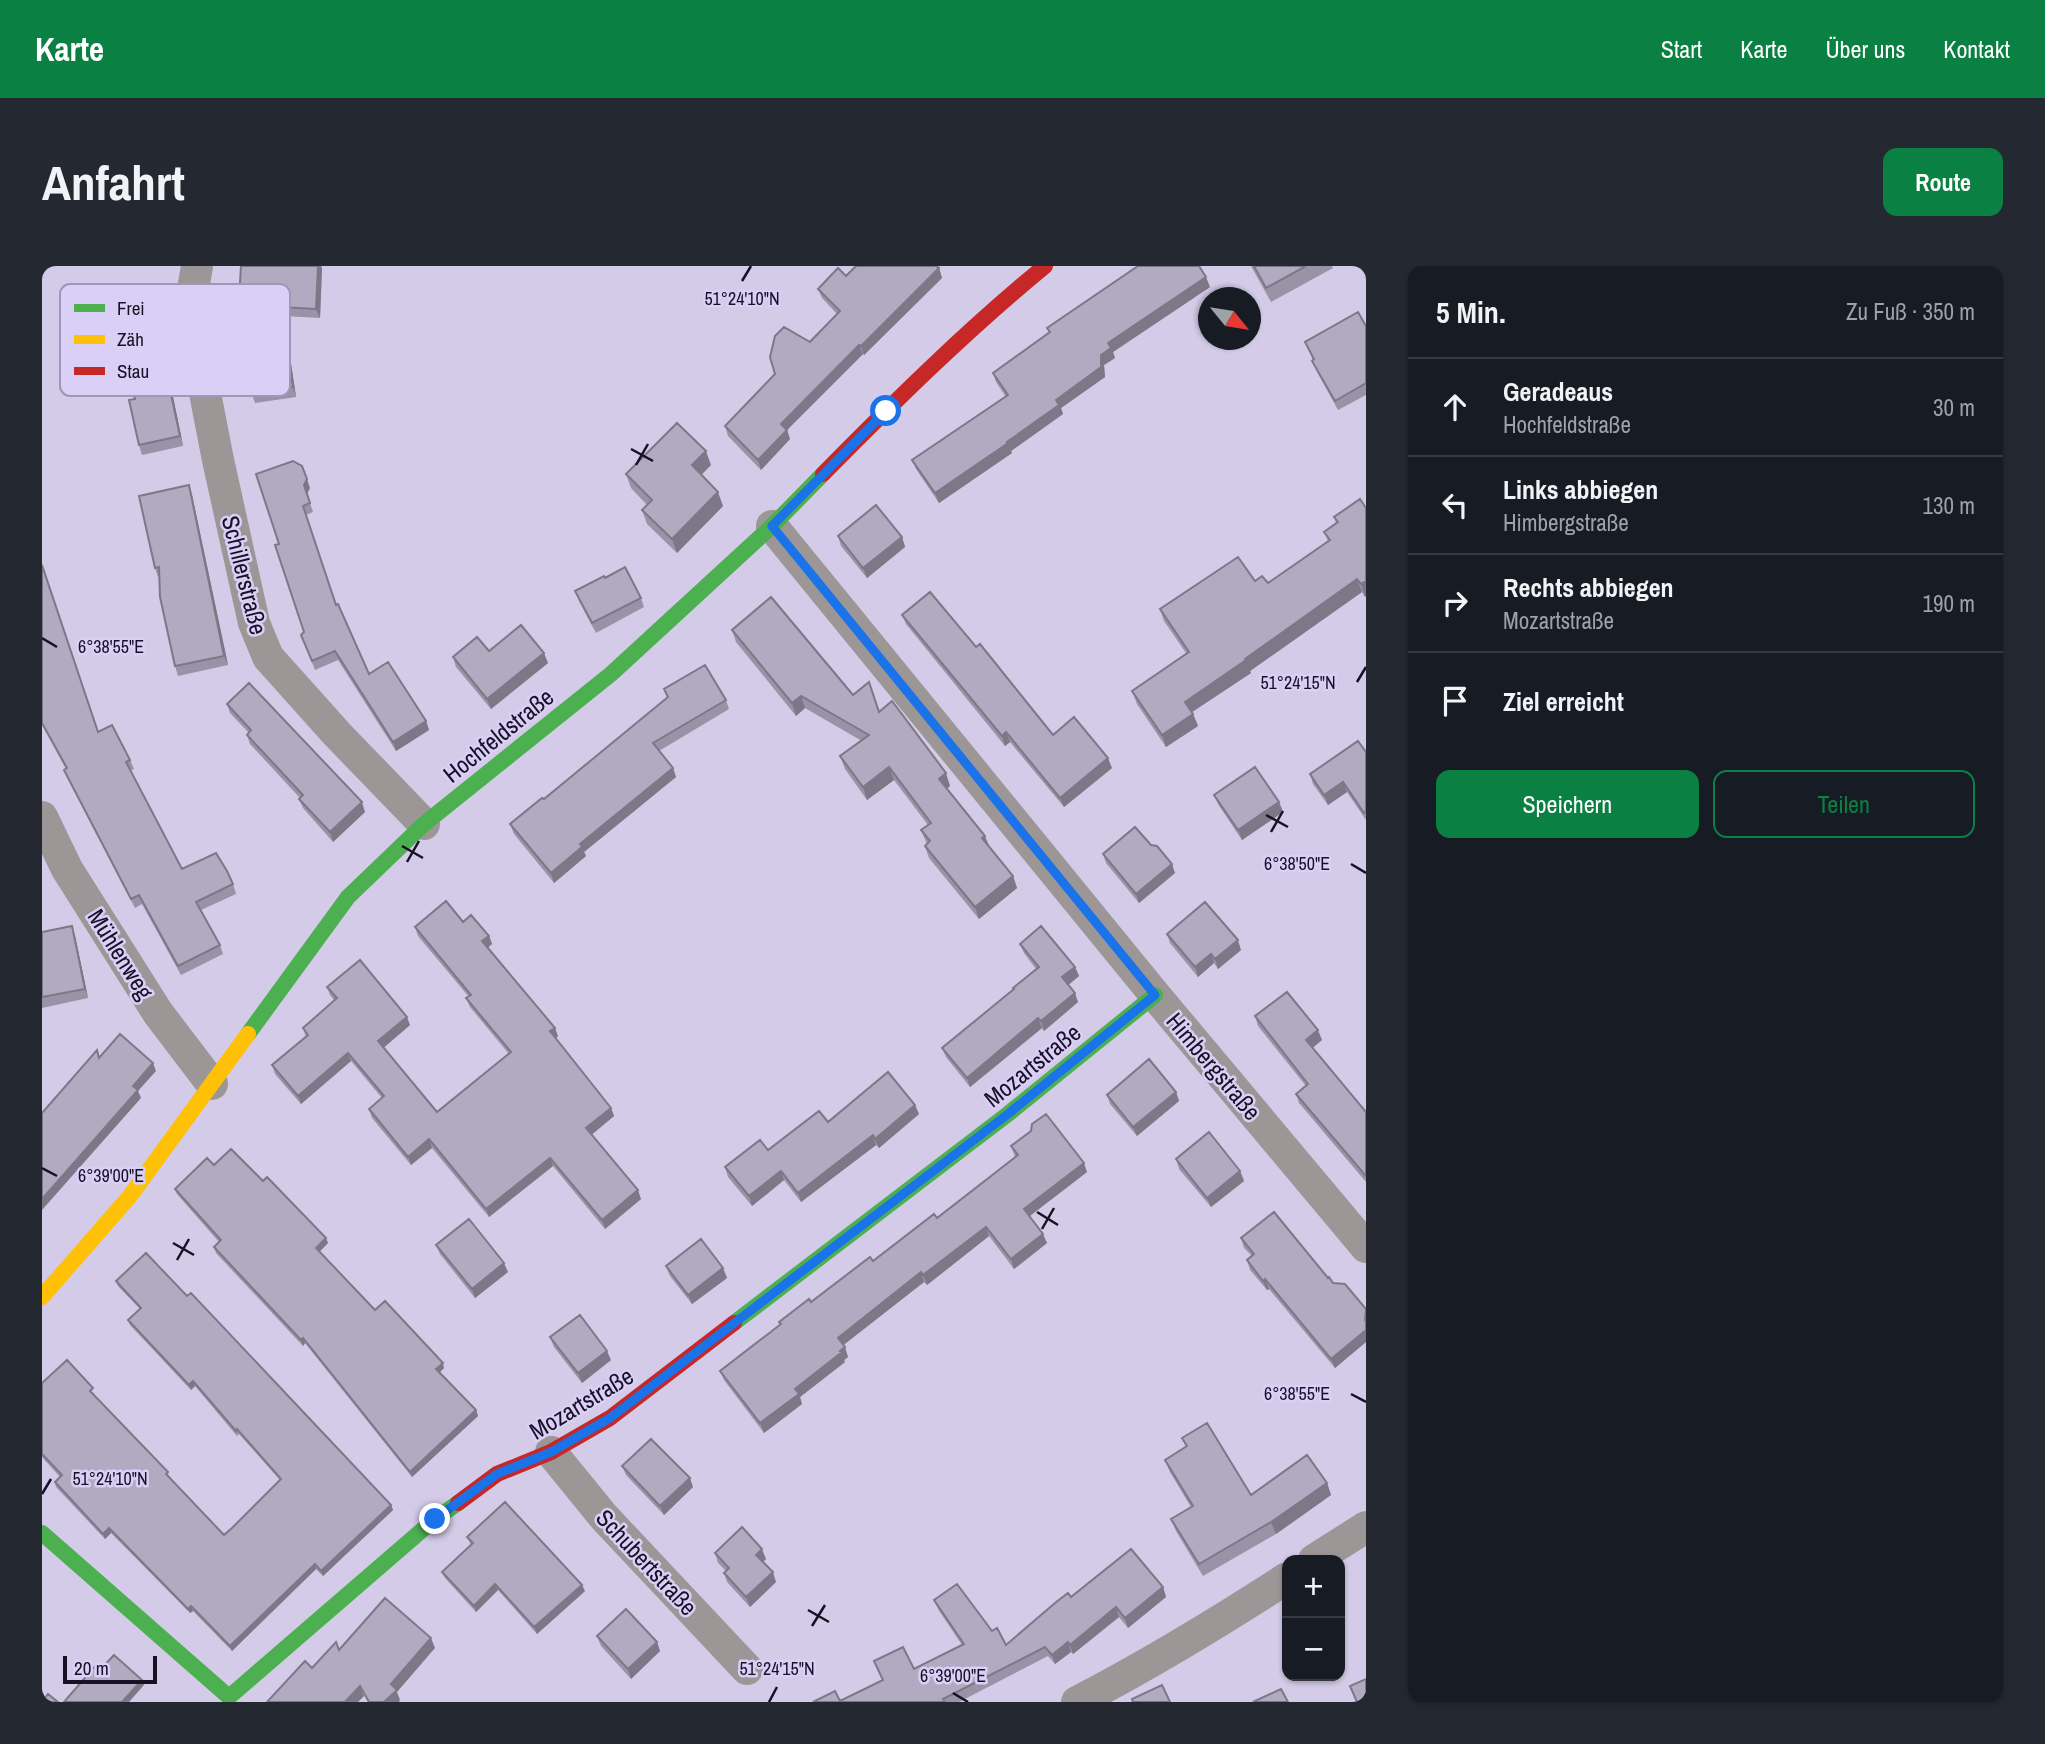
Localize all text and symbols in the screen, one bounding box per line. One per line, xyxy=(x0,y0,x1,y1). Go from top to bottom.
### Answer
text: Karte xyxy=(35,27,104,71)
text: Start xyxy=(1661,33,1702,65)
text: Karte xyxy=(1740,33,1787,65)
text: Über uns xyxy=(1825,33,1905,65)
text: Kontakt xyxy=(1943,33,2010,65)
button: Route xyxy=(1883,148,2003,216)
text: Anfahrt xyxy=(42,149,185,215)
legend xyxy=(60,284,290,396)
text: 51°24'10"N xyxy=(704,286,780,311)
north arrow xyxy=(1198,287,1261,350)
text: 5 Min. xyxy=(1436,292,1506,332)
text: Frei xyxy=(117,295,145,321)
text: Zu Fuß · 350 m xyxy=(1846,296,1975,327)
text: Zäh xyxy=(117,326,144,352)
text: Stau xyxy=(117,358,149,384)
text: Geradeaus xyxy=(1503,374,1613,409)
icon: ahead xyxy=(1436,388,1474,426)
text: 30 m xyxy=(1933,392,1975,423)
route start xyxy=(870,395,901,426)
text: Hochfeldstraße xyxy=(1503,409,1631,440)
text: Links abbiegen xyxy=(1503,472,1658,507)
icon: left xyxy=(1436,486,1474,524)
text: 130 m xyxy=(1923,490,1975,521)
text: Himbergstraße xyxy=(1503,507,1629,538)
street label: Schillerstraße xyxy=(215,512,275,638)
text: Rechts abbiegen xyxy=(1503,570,1674,605)
icon: right xyxy=(1436,584,1474,622)
text: 190 m xyxy=(1923,588,1975,619)
text: Mozartstraße xyxy=(1503,605,1614,636)
text: 6°38'55"E xyxy=(78,634,144,659)
text: 51°24'15"N xyxy=(1260,670,1336,695)
street label: Hochfeldstraße xyxy=(436,681,560,789)
icon: arrive xyxy=(1436,682,1474,720)
text: Ziel erreicht xyxy=(1503,684,1624,719)
button: Speichern xyxy=(1436,770,1699,838)
button: Teilen xyxy=(1713,770,1975,838)
text: 6°38'50"E xyxy=(1264,851,1330,876)
street label: Mühlenweg xyxy=(81,903,161,1005)
street label: Himbergstraße xyxy=(1160,1005,1268,1127)
street label: Mozartstraße xyxy=(977,1016,1087,1114)
text: 6°39'00"E xyxy=(78,1163,144,1188)
street label: Mozartstraße xyxy=(523,1359,639,1447)
text: 6°38'55"E xyxy=(1264,1381,1330,1406)
text: 51°24'10"N xyxy=(72,1466,148,1491)
street label: Schubertstraße xyxy=(589,1502,705,1622)
route end xyxy=(419,1503,450,1534)
map controls xyxy=(1282,1555,1345,1681)
button: + xyxy=(1282,1555,1345,1618)
button: − xyxy=(1282,1618,1345,1681)
scale bar xyxy=(63,1653,158,1685)
text: 20 m xyxy=(74,1655,109,1681)
text: 51°24'15"N xyxy=(739,1656,815,1681)
text: 6°39'00"E xyxy=(920,1663,986,1688)

